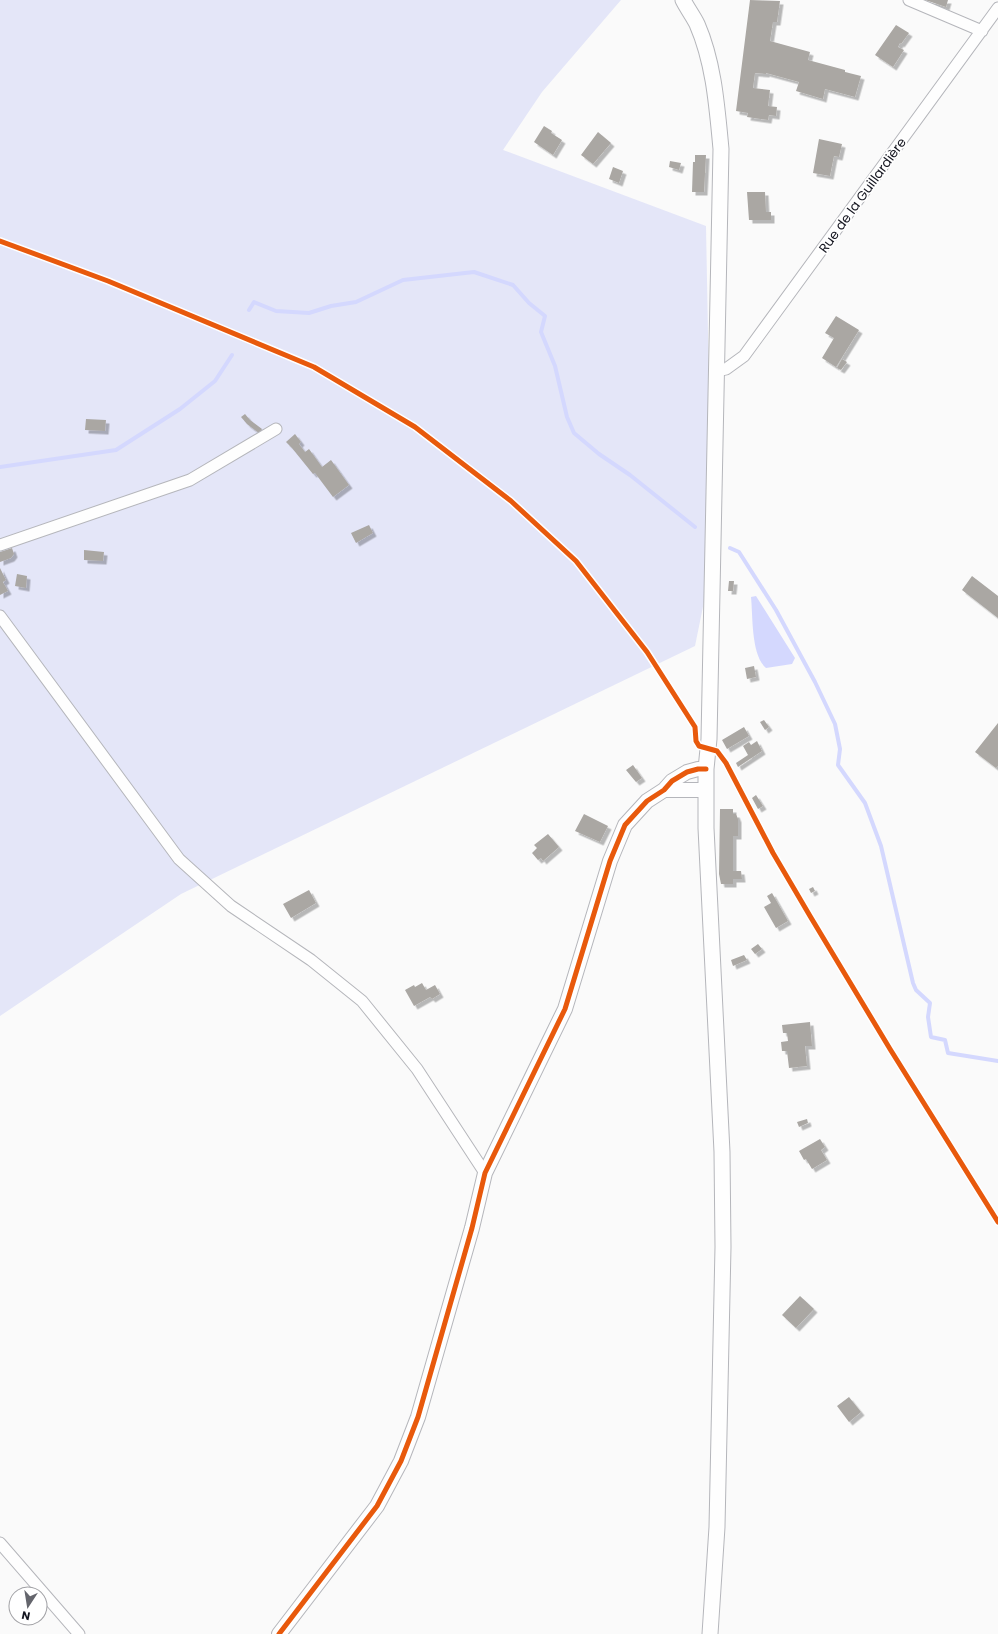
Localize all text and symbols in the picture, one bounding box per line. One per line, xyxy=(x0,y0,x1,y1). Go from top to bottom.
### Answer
street label: Rue de la Guillardière xyxy=(814,134,911,257)
north arrow xyxy=(8,1586,48,1626)
text: N xyxy=(20,1607,32,1624)

